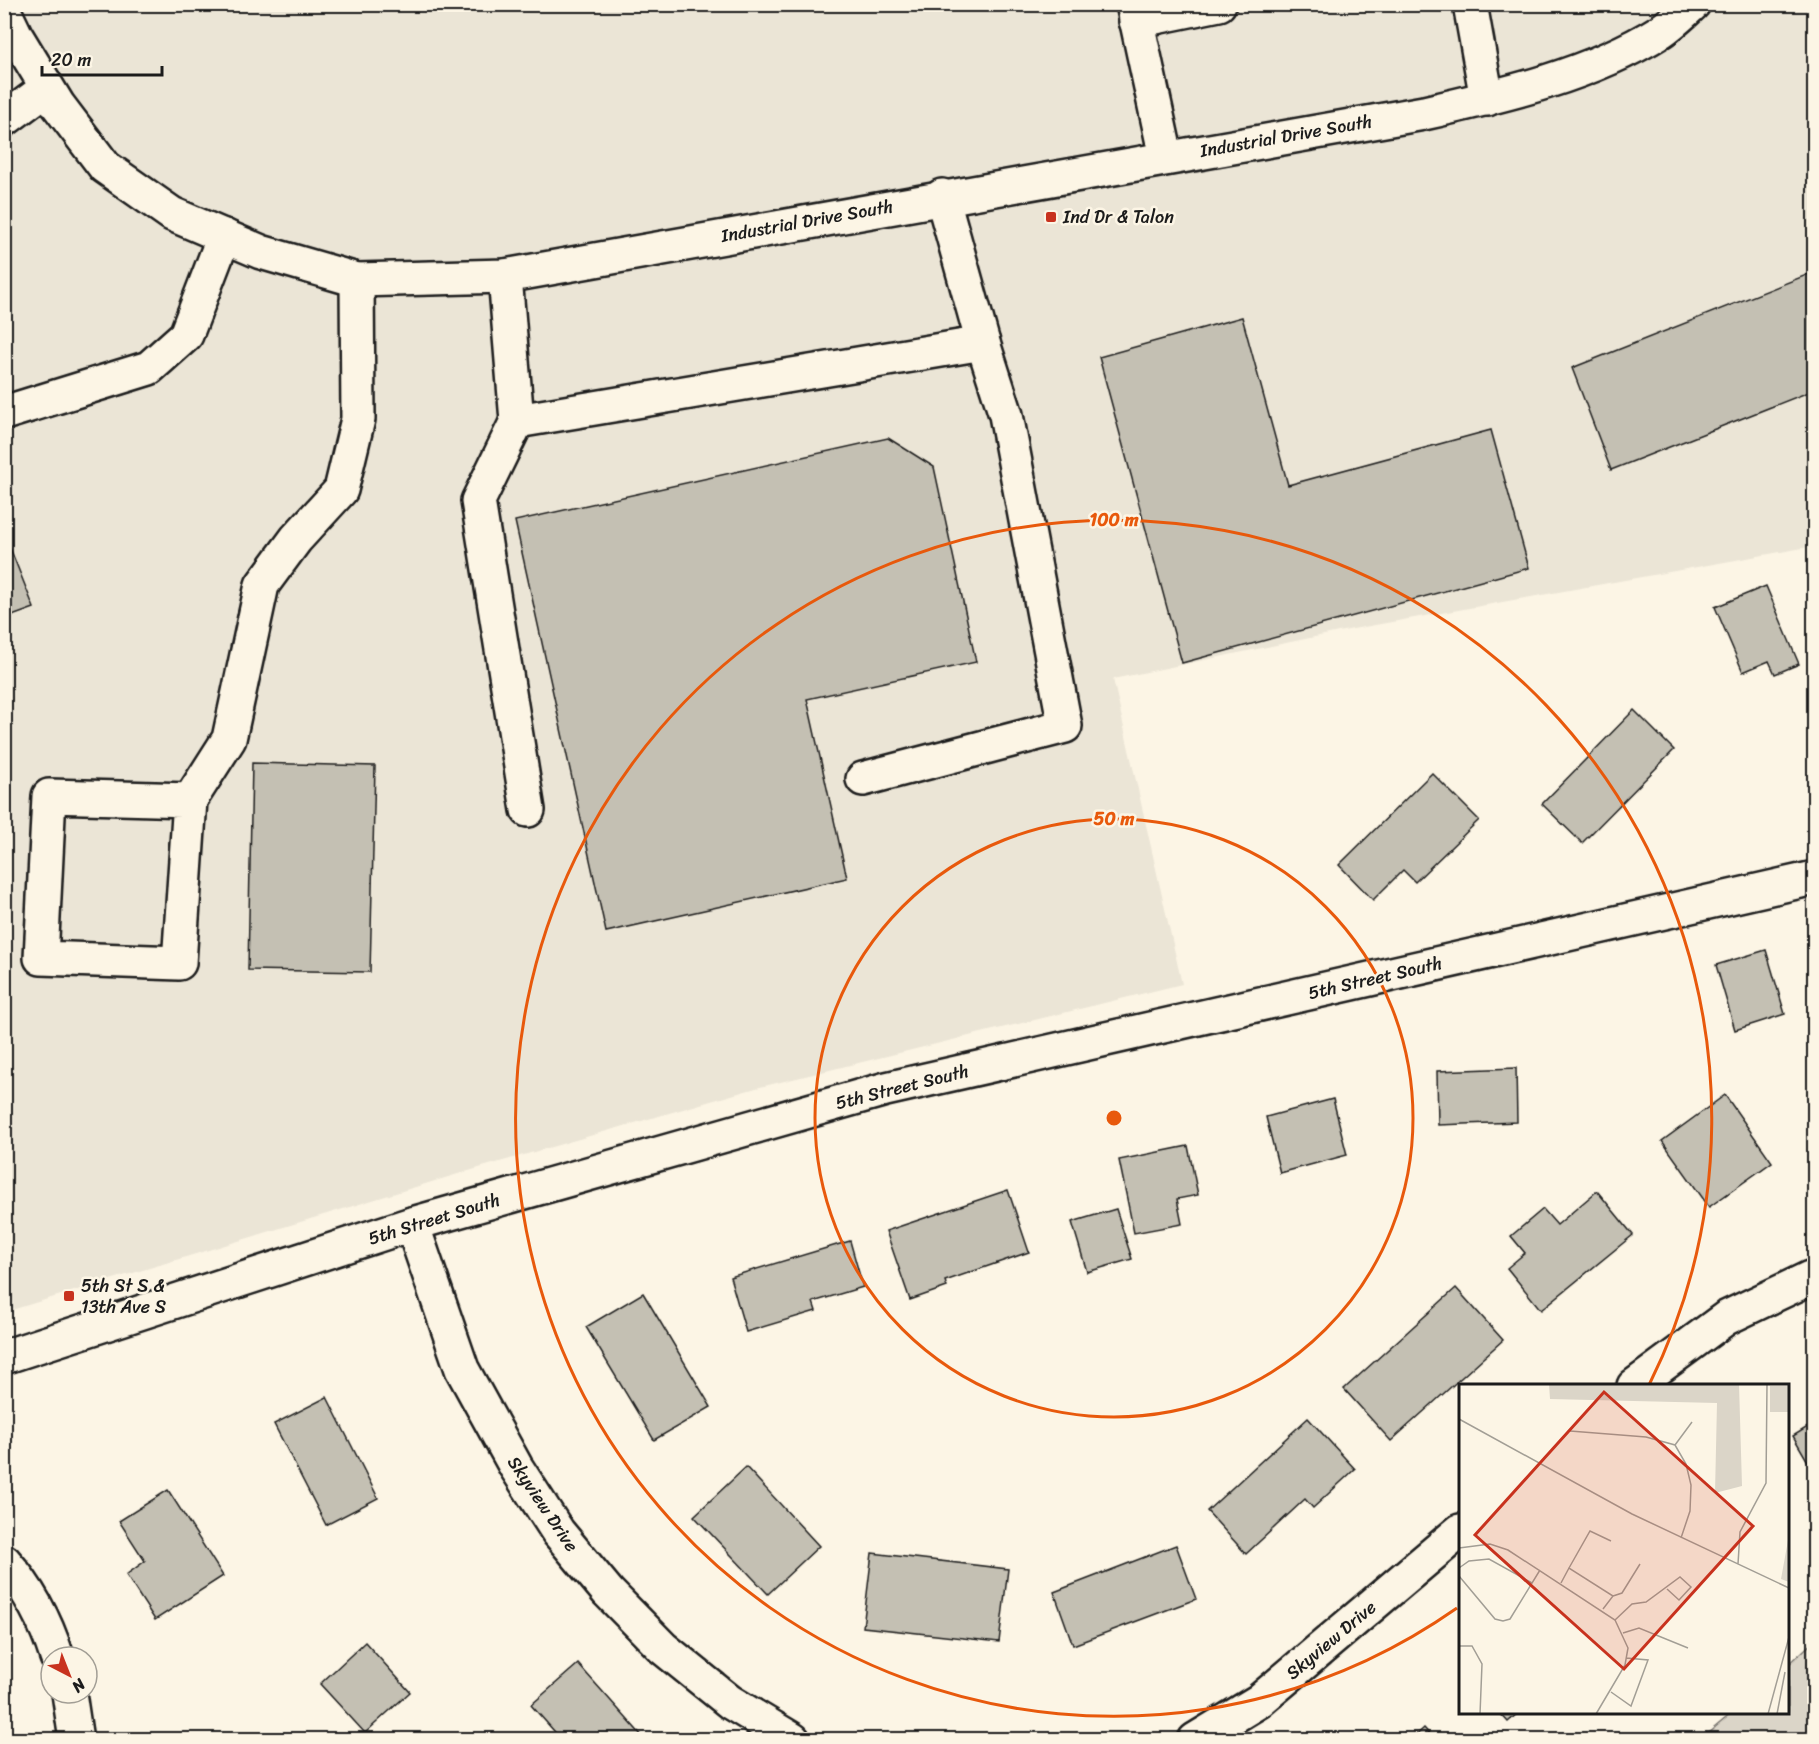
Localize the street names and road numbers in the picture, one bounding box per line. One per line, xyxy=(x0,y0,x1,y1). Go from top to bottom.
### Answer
street label: Industrial Drive South xyxy=(1196,105,1375,167)
street label: Industrial Drive South xyxy=(717,190,896,252)
street label: 5th Street South xyxy=(1305,947,1445,1009)
street label: 5th Street South xyxy=(832,1055,972,1119)
street label: 5th Street South xyxy=(364,1184,504,1254)
street label: Skyview Drive xyxy=(499,1449,587,1559)
street label: Skyview Drive xyxy=(1278,1592,1384,1688)

